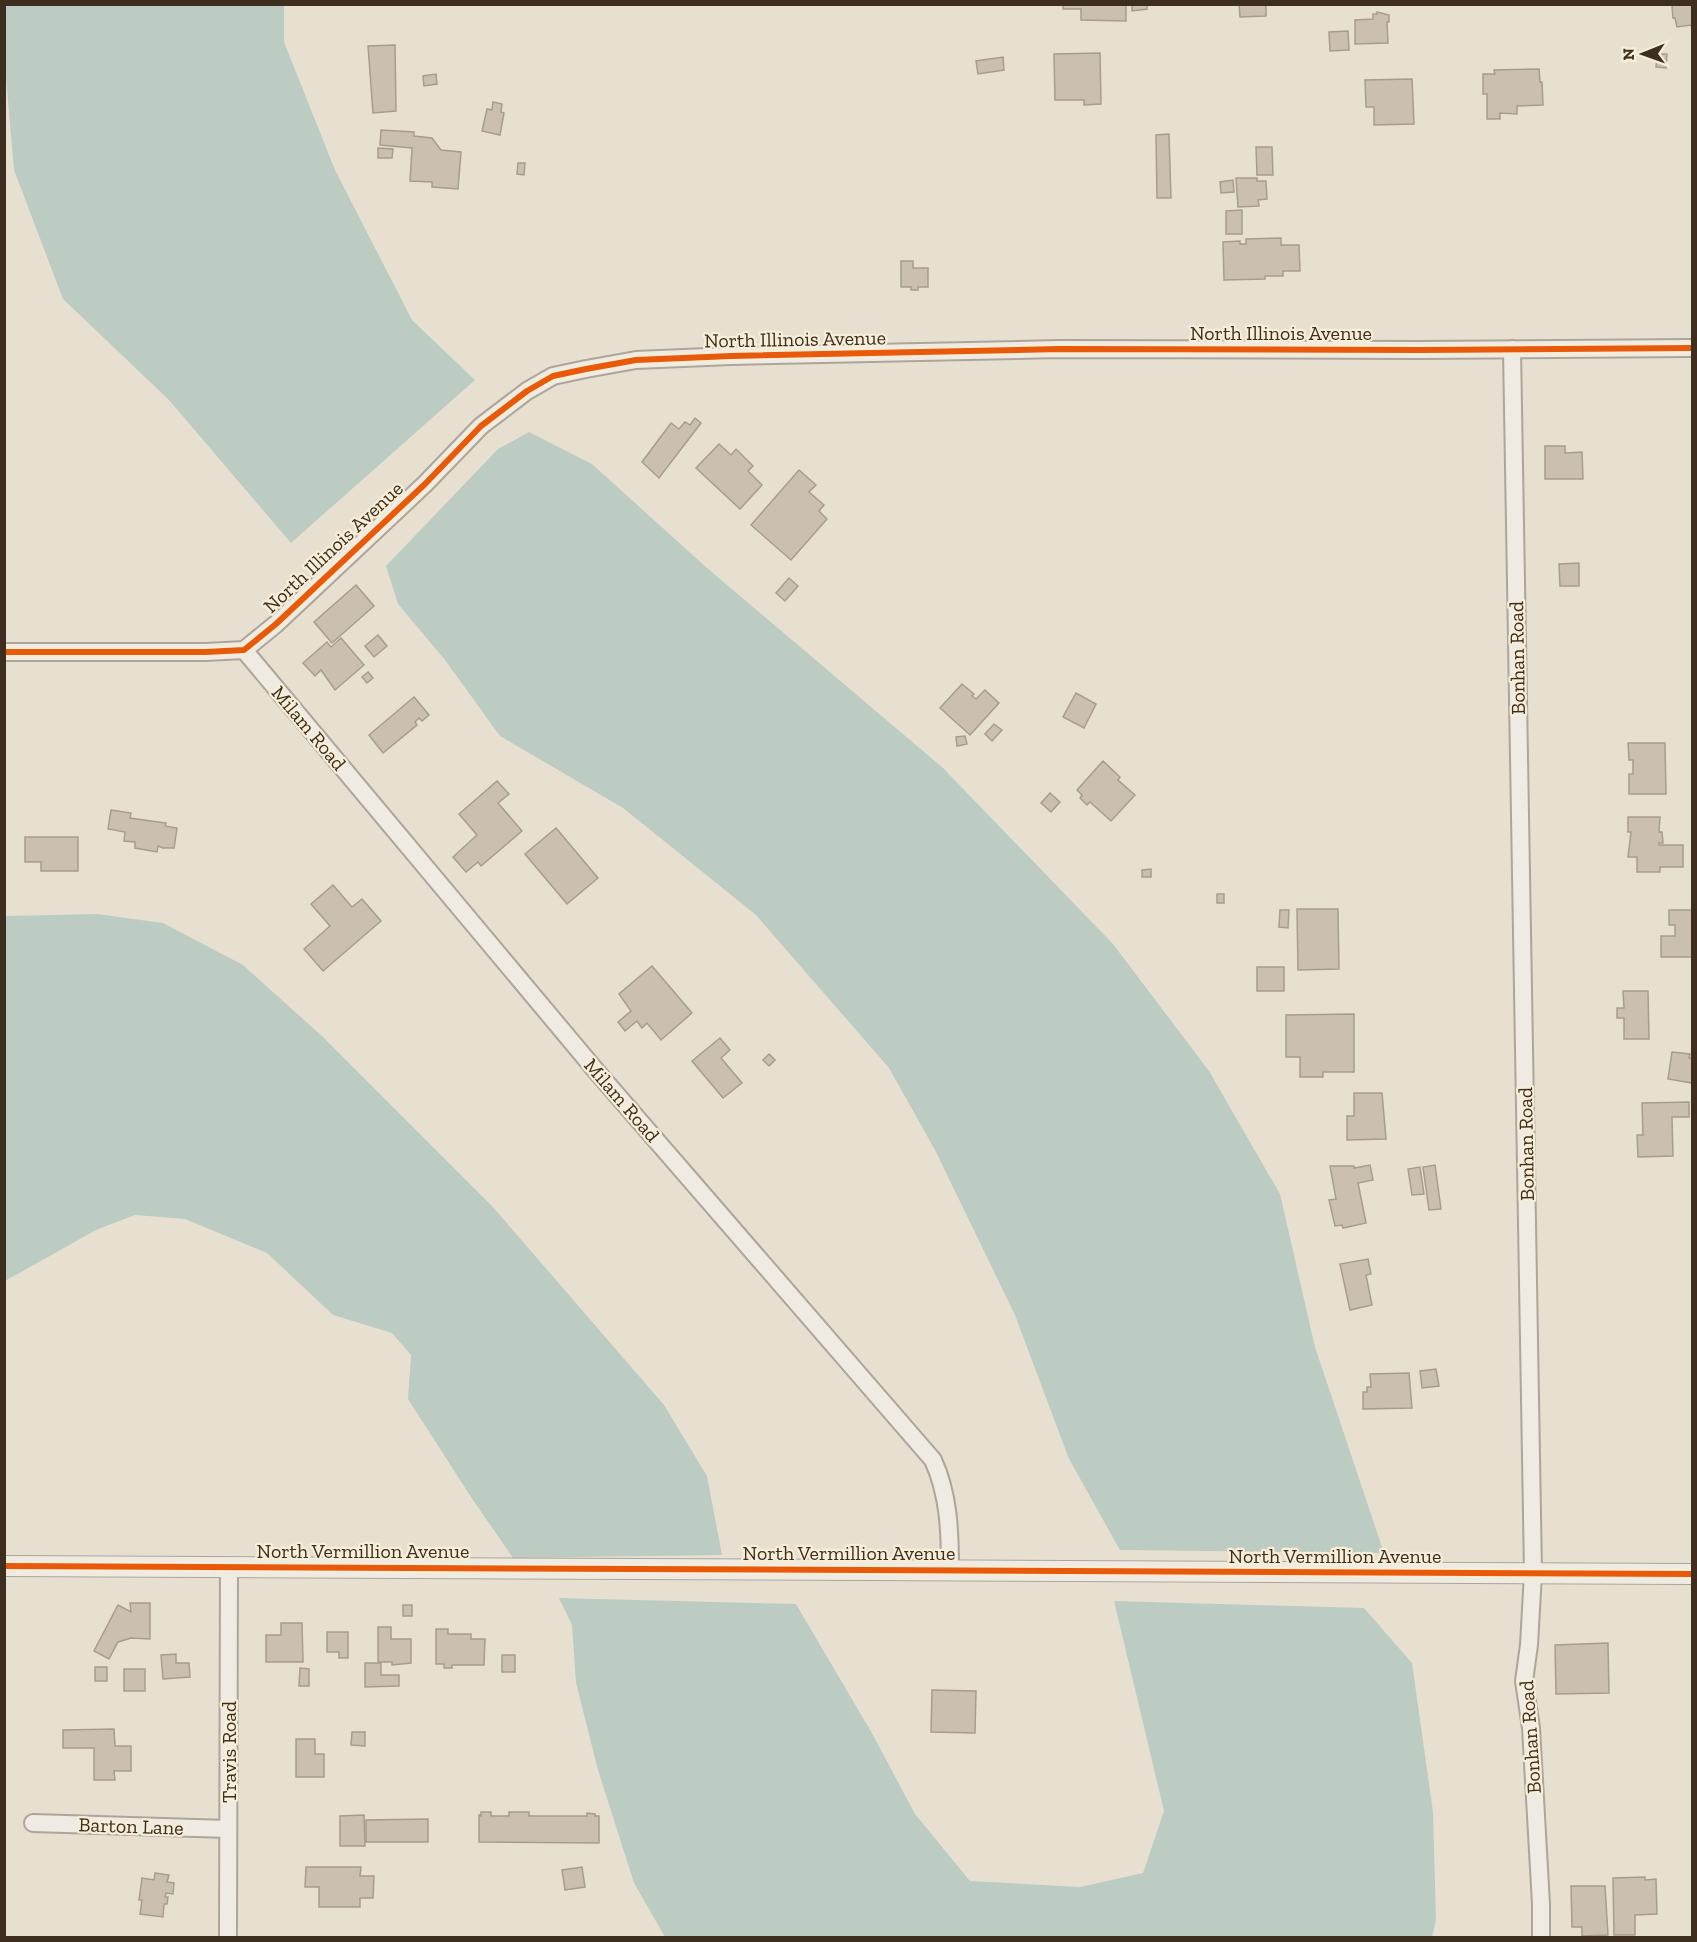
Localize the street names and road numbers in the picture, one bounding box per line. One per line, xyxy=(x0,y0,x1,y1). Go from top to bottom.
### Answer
street label: North Illinois Avenue xyxy=(1190,321,1372,345)
street label: North Illinois Avenue xyxy=(704,325,886,353)
street label: North Illinois Avenue xyxy=(258,476,408,618)
street label: Bonhan Road xyxy=(1504,601,1530,715)
street label: Milam Road xyxy=(267,681,351,775)
street label: Milam Road xyxy=(579,1053,665,1147)
street label: Bonhan Road xyxy=(1513,1087,1539,1201)
street label: North Vermillion Avenue xyxy=(257,1539,469,1563)
street label: North Vermillion Avenue xyxy=(743,1541,955,1565)
street label: North Vermillion Avenue xyxy=(1229,1544,1441,1568)
street label: Bonhan Road xyxy=(1514,1679,1546,1795)
street label: Travis Road xyxy=(217,1701,241,1803)
street label: Barton Lane xyxy=(78,1812,184,1840)

